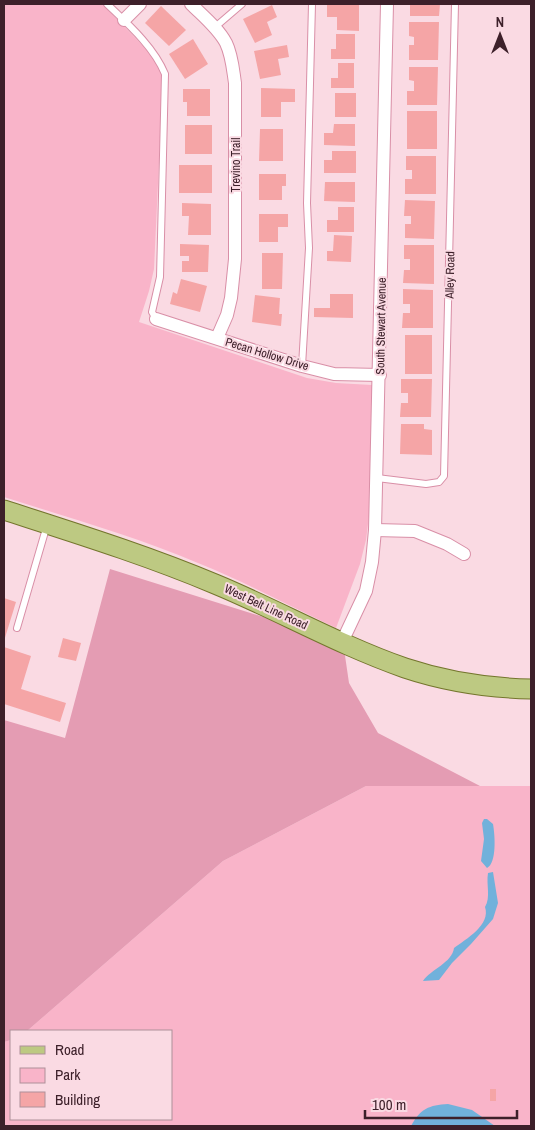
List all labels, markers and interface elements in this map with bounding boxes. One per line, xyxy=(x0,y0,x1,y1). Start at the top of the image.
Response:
north arrow xyxy=(475,10,525,60)
text: N xyxy=(496,13,504,31)
street label: Trevino Trail xyxy=(228,138,244,192)
street label: Alley Road xyxy=(442,251,458,300)
street label: South Stewart Avenue xyxy=(372,277,390,375)
street label: Pecan Hollow Drive xyxy=(223,334,311,374)
street label: West Belt Line Road xyxy=(222,581,310,633)
legend xyxy=(10,1030,172,1120)
text: Road xyxy=(55,1039,84,1060)
text: Park xyxy=(55,1064,81,1085)
scale bar xyxy=(365,1088,518,1120)
text: Building xyxy=(55,1089,100,1110)
text: 100 m xyxy=(372,1094,406,1115)

